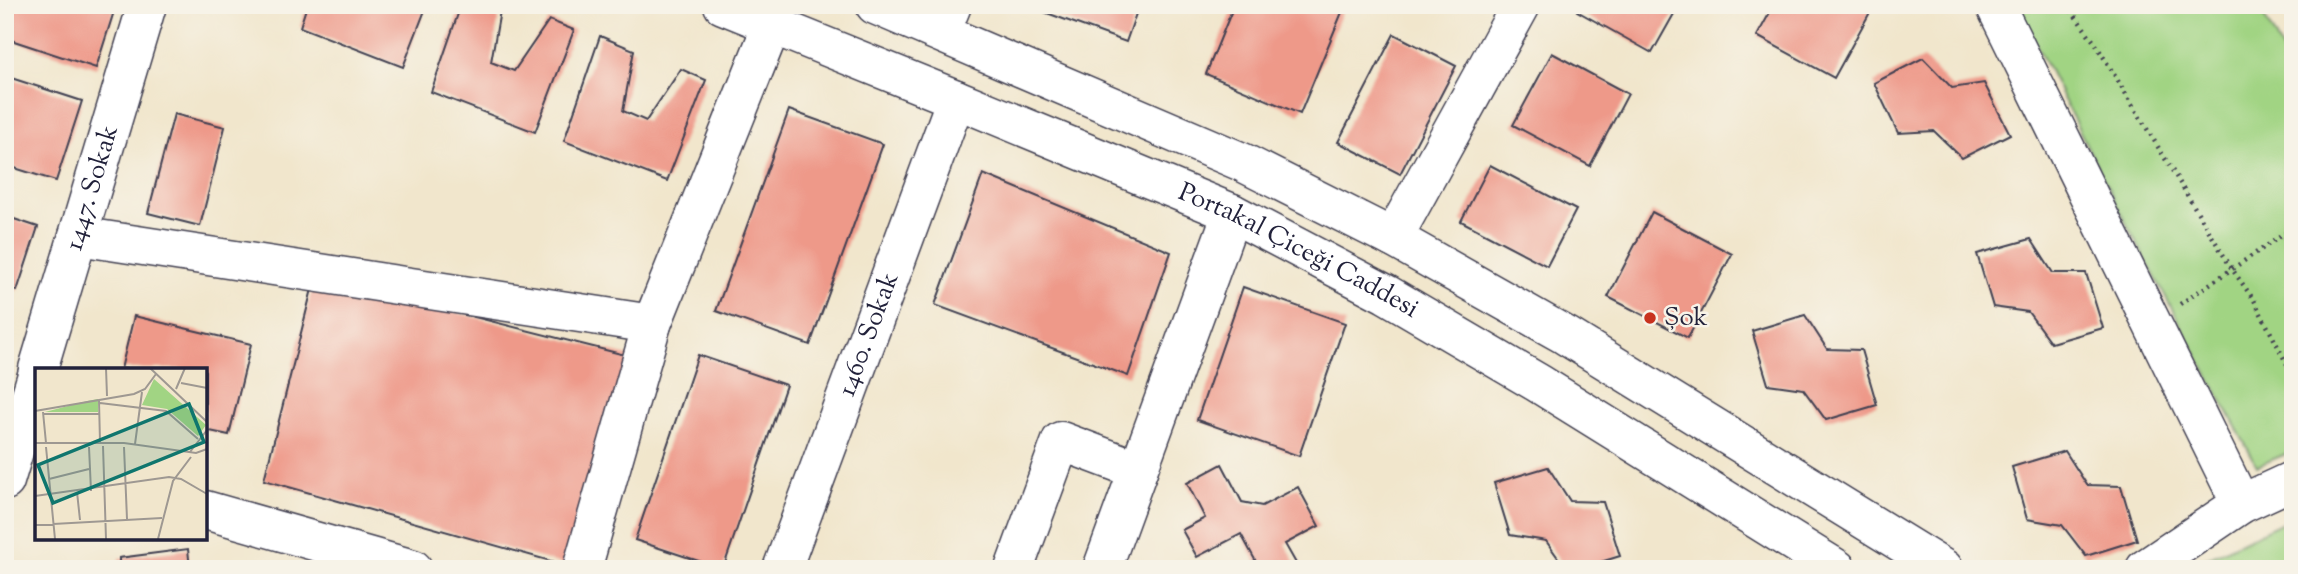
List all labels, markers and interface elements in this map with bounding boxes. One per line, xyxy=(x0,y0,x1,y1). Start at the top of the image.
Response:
street label: 1447. Sokak xyxy=(56,121,128,255)
street label: Portakal Çiceği Caddesi xyxy=(1173,174,1426,328)
street label: 1460. Sokak xyxy=(829,267,909,402)
place label: Şok xyxy=(1664,300,1708,337)
marker: Şok xyxy=(1642,310,1658,326)
inset map xyxy=(35,368,206,539)

